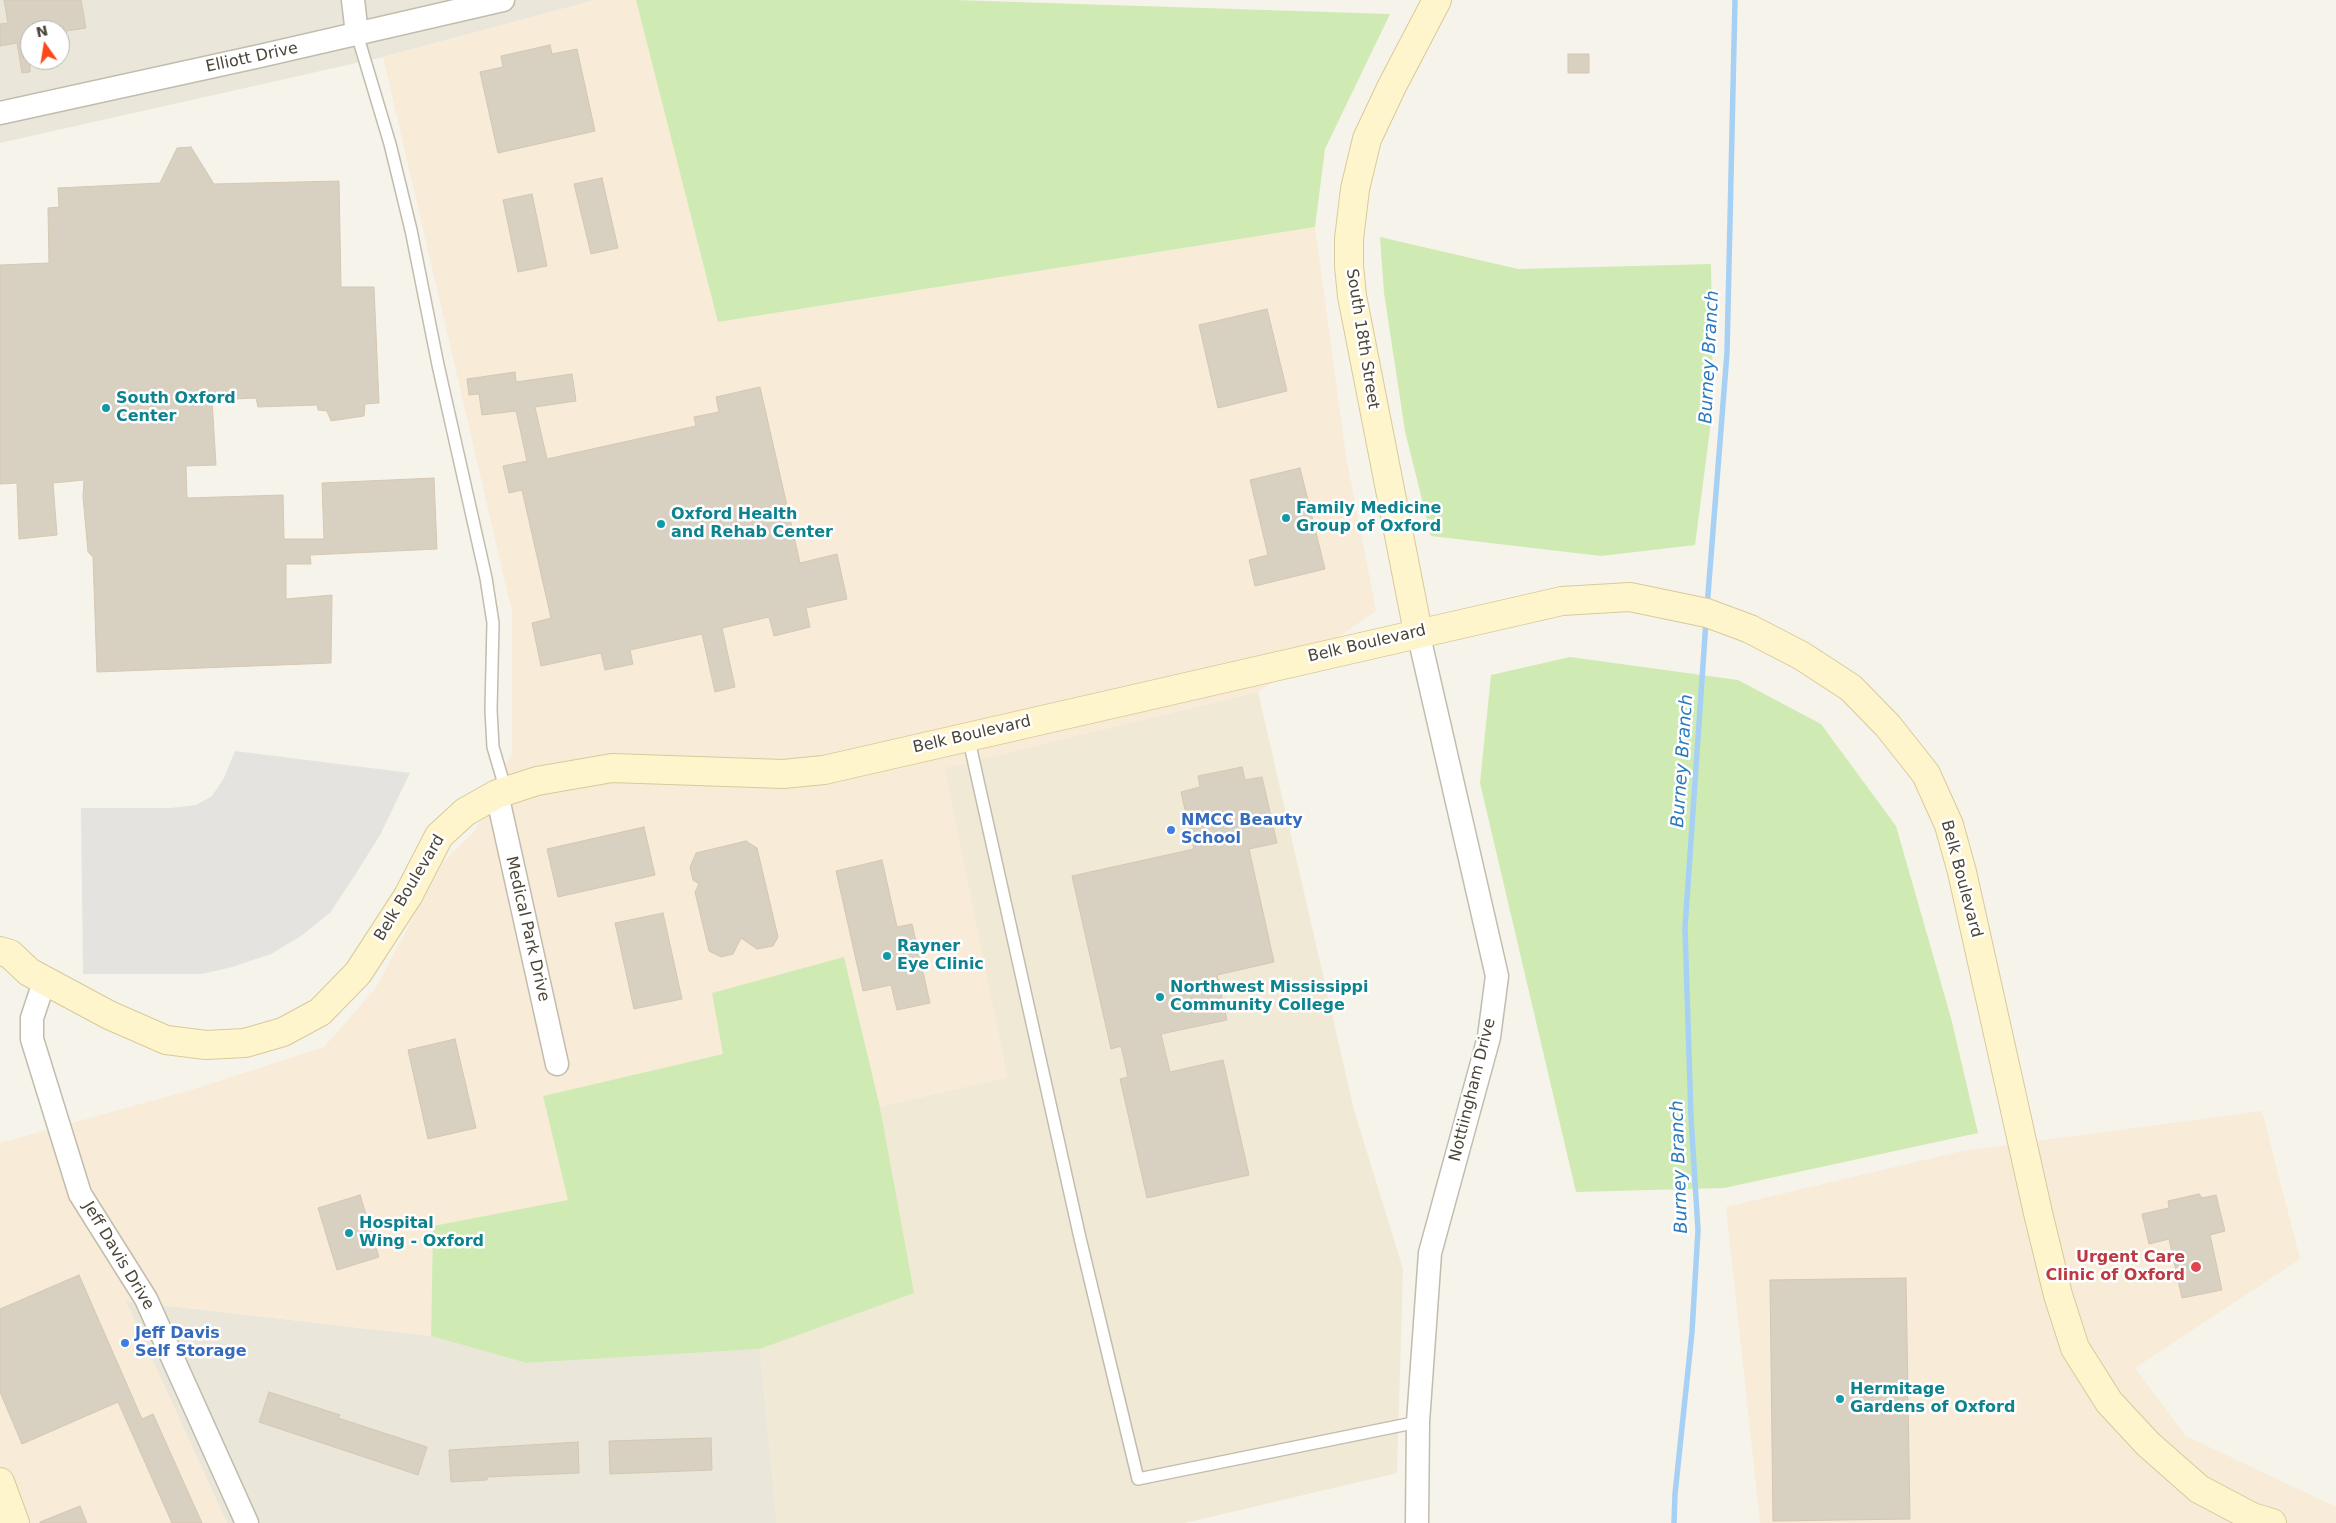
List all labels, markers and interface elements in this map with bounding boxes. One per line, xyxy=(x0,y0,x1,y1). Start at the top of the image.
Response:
north arrow xyxy=(20,20,70,70)
text: N xyxy=(34,22,49,40)
street label: Elliott Drive xyxy=(204,39,300,77)
street label: South 18th Street xyxy=(1341,267,1383,411)
water label: Burney Branch xyxy=(1696,290,1724,424)
place label: South Oxford Center xyxy=(116,389,236,427)
marker: South Oxford Center xyxy=(100,402,112,414)
place label: Family Medicine Group of Oxford xyxy=(1296,499,1441,537)
place label: Oxford Health and Rehab Center xyxy=(671,505,833,543)
marker: Family Medicine Group of Oxford xyxy=(1280,512,1292,524)
marker: Oxford Health and Rehab Center xyxy=(655,518,667,530)
street label: Belk Boulevard xyxy=(1306,621,1428,667)
water label: Burney Branch xyxy=(1668,694,1698,828)
street label: Belk Boulevard xyxy=(911,712,1033,758)
place label: NMCC Beauty School xyxy=(1181,811,1303,849)
street label: Belk Boulevard xyxy=(1936,818,1986,940)
marker: NMCC Beauty School xyxy=(1165,824,1177,836)
street label: Belk Boulevard xyxy=(371,831,449,945)
street label: Medical Park Drive xyxy=(501,854,553,1004)
place label: Rayner Eye Clinic xyxy=(897,937,984,975)
marker: Rayner Eye Clinic xyxy=(881,950,893,962)
place label: Northwest Mississippi Community College xyxy=(1170,978,1369,1016)
marker: Northwest Mississippi Community College xyxy=(1154,991,1166,1003)
street label: Nottiingham Drive xyxy=(1446,1016,1500,1164)
water label: Burney Branch xyxy=(1667,1100,1693,1234)
street label: Jeff Davis Drive xyxy=(78,1198,158,1314)
place label: Hospital Wing - Oxford xyxy=(359,1214,484,1252)
marker: Hospital Wing - Oxford xyxy=(343,1227,355,1239)
place label: Urgent Care Clinic of Oxford xyxy=(2046,1248,2185,1286)
marker: Urgent Care Clinic of Oxford xyxy=(2189,1260,2203,1274)
place label: Jeff Davis Self Storage xyxy=(135,1324,247,1362)
marker: Jeff Davis Self Storage xyxy=(119,1337,131,1349)
place label: Hermitage Gardens of Oxford xyxy=(1850,1380,2015,1418)
marker: Hermitage Gardens of Oxford xyxy=(1834,1393,1846,1405)

